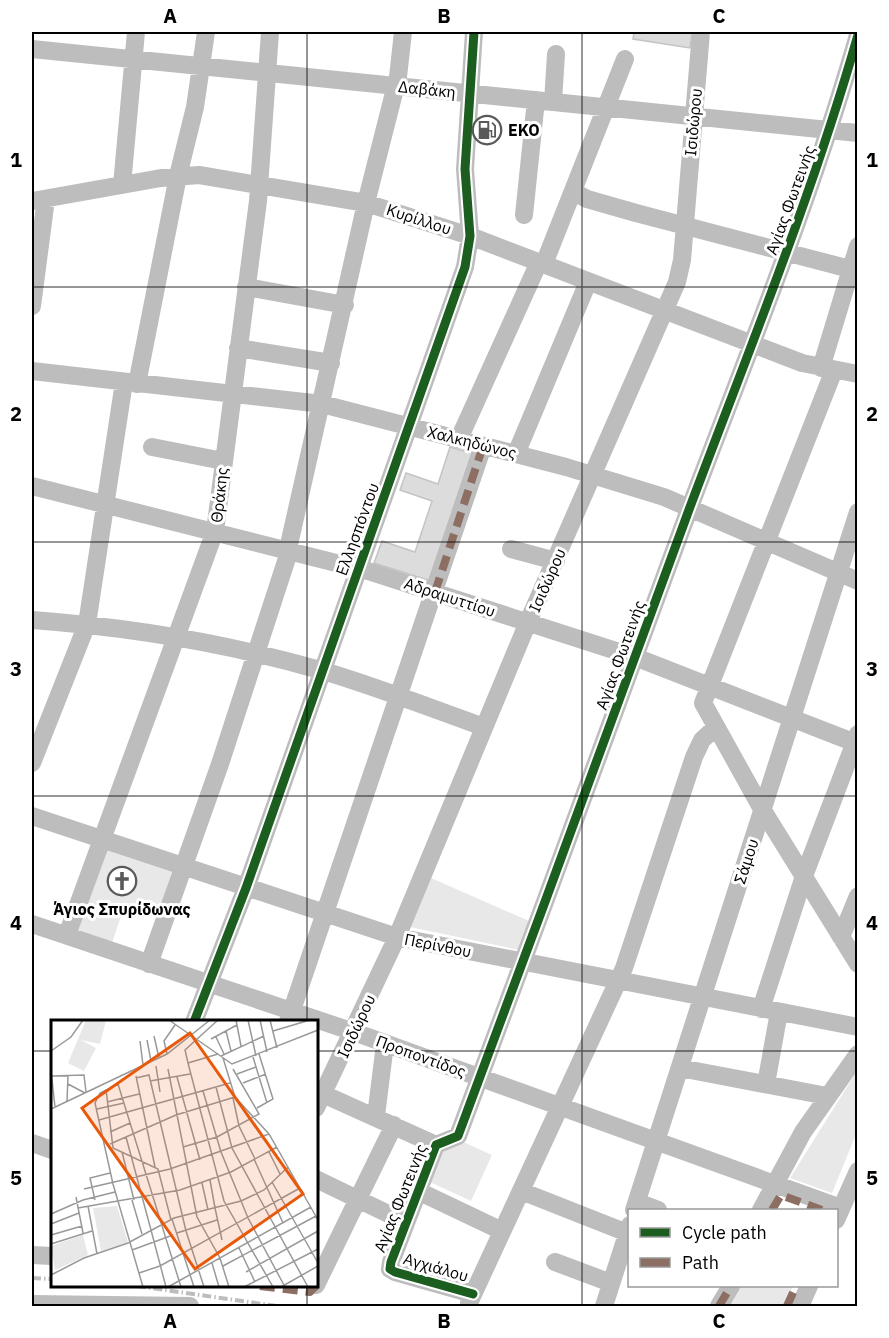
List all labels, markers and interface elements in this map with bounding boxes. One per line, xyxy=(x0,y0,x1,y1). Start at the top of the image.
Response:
text: A xyxy=(163,2,177,29)
text: B xyxy=(437,2,451,29)
text: C xyxy=(712,2,726,29)
street label: Δαβάκη xyxy=(397,76,457,102)
street label: Ισιδώρου xyxy=(680,87,706,157)
fuel station icon: ΕΚΟ xyxy=(471,114,503,146)
place label: ΕΚΟ xyxy=(508,120,540,140)
street label: Αγίας Φωτεινής xyxy=(761,142,819,257)
text: 1 xyxy=(10,146,22,173)
text: 1 xyxy=(866,146,878,173)
street label: Κυρίλλου xyxy=(384,199,454,239)
text: 2 xyxy=(10,400,22,427)
text: 2 xyxy=(866,400,878,427)
street label: Χαλκηδώνος xyxy=(425,421,519,463)
street label: Θράκης xyxy=(206,466,232,524)
street label: Ελλησπόντου xyxy=(331,480,383,578)
street label: Ισιδώρου xyxy=(524,545,570,615)
street label: Αδραμυττίου xyxy=(402,573,498,621)
street label: Αγίας Φωτεινής xyxy=(591,597,649,712)
text: 3 xyxy=(10,655,22,682)
text: 3 xyxy=(866,655,878,682)
street label: Σάμου xyxy=(729,836,763,886)
church icon: Άγιος Σπυρίδωνας xyxy=(106,865,138,897)
place label: Άγιος Σπυρίδωνας xyxy=(53,899,191,919)
text: 4 xyxy=(10,909,22,936)
text: 4 xyxy=(866,909,878,936)
street label: Περίνθου xyxy=(403,929,473,961)
street label: Ισιδώρου xyxy=(333,991,379,1061)
inset map xyxy=(51,1020,318,1287)
street label: Προποντίδος xyxy=(373,1030,469,1082)
street label: Αγίας Φωτεινής xyxy=(369,1141,431,1255)
text: 5 xyxy=(10,1164,22,1191)
text: 5 xyxy=(866,1164,878,1191)
legend xyxy=(628,1209,838,1287)
text: Cycle path xyxy=(682,1221,767,1244)
street label: Αγχιάλου xyxy=(401,1248,471,1286)
text: Path xyxy=(682,1251,719,1274)
text: A xyxy=(163,1307,177,1334)
text: B xyxy=(437,1307,451,1334)
text: C xyxy=(712,1307,726,1334)

